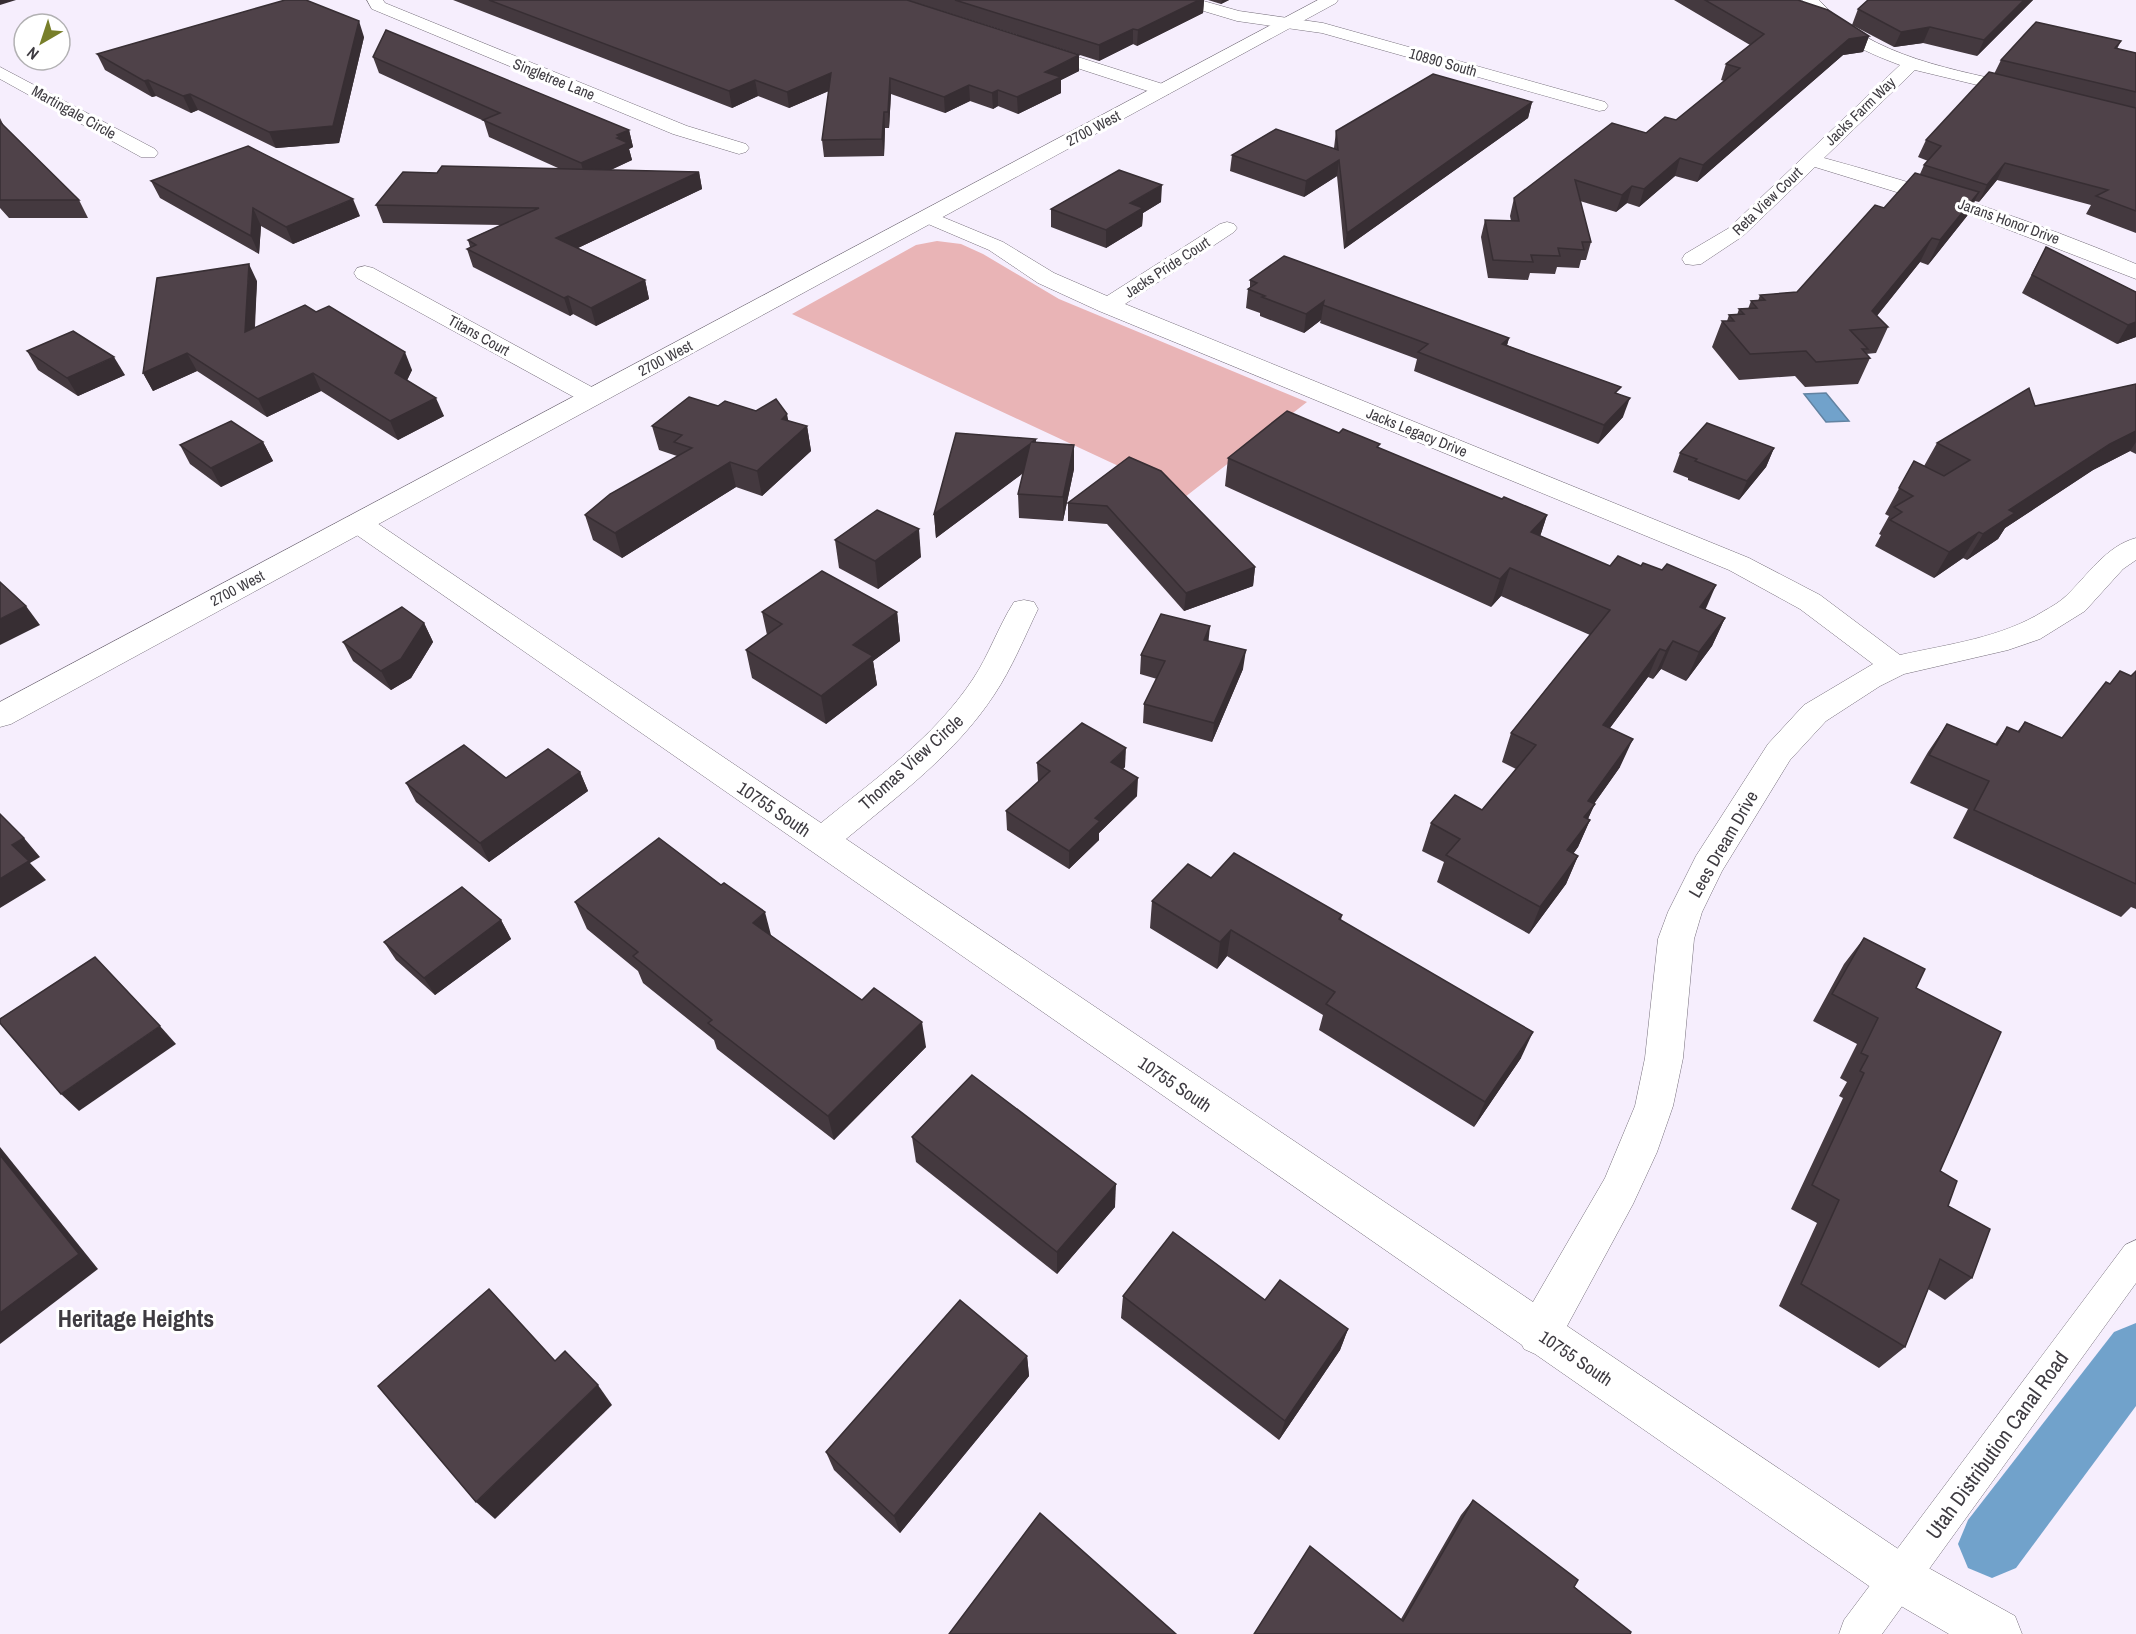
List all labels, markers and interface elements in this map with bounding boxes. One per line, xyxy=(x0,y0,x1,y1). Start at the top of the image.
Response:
north arrow xyxy=(12,12,72,72)
text: N xyxy=(22,42,43,65)
street label: 10890 South xyxy=(1407,42,1479,82)
street label: Singletree Lane xyxy=(510,53,598,105)
street label: Jacks Farm Way xyxy=(1820,71,1900,150)
street label: Martingale Circle xyxy=(28,80,120,144)
street label: 2700 West xyxy=(1062,105,1124,151)
street label: Reta View Court xyxy=(1727,162,1807,240)
street label: Jarans Honor Drive xyxy=(1955,193,2063,249)
street label: Jacks Pride Court xyxy=(1120,231,1214,302)
street label: Titans Court xyxy=(444,309,514,361)
street label: 2700 West xyxy=(634,335,696,381)
street label: Jacks Legacy Drive xyxy=(1363,402,1471,462)
street label: 2700 West xyxy=(206,565,268,611)
street label: Thomas View Circle xyxy=(853,708,969,816)
street label: 10755 South xyxy=(732,775,816,843)
street label: Lees Dream Drive xyxy=(1682,786,1764,902)
street label: 10755 South xyxy=(1133,1050,1217,1118)
district label: Heritage Heights xyxy=(58,1302,214,1334)
street label: 10755 South xyxy=(1534,1324,1618,1392)
street label: Utah Distribution Canal Road xyxy=(1919,1345,2075,1545)

